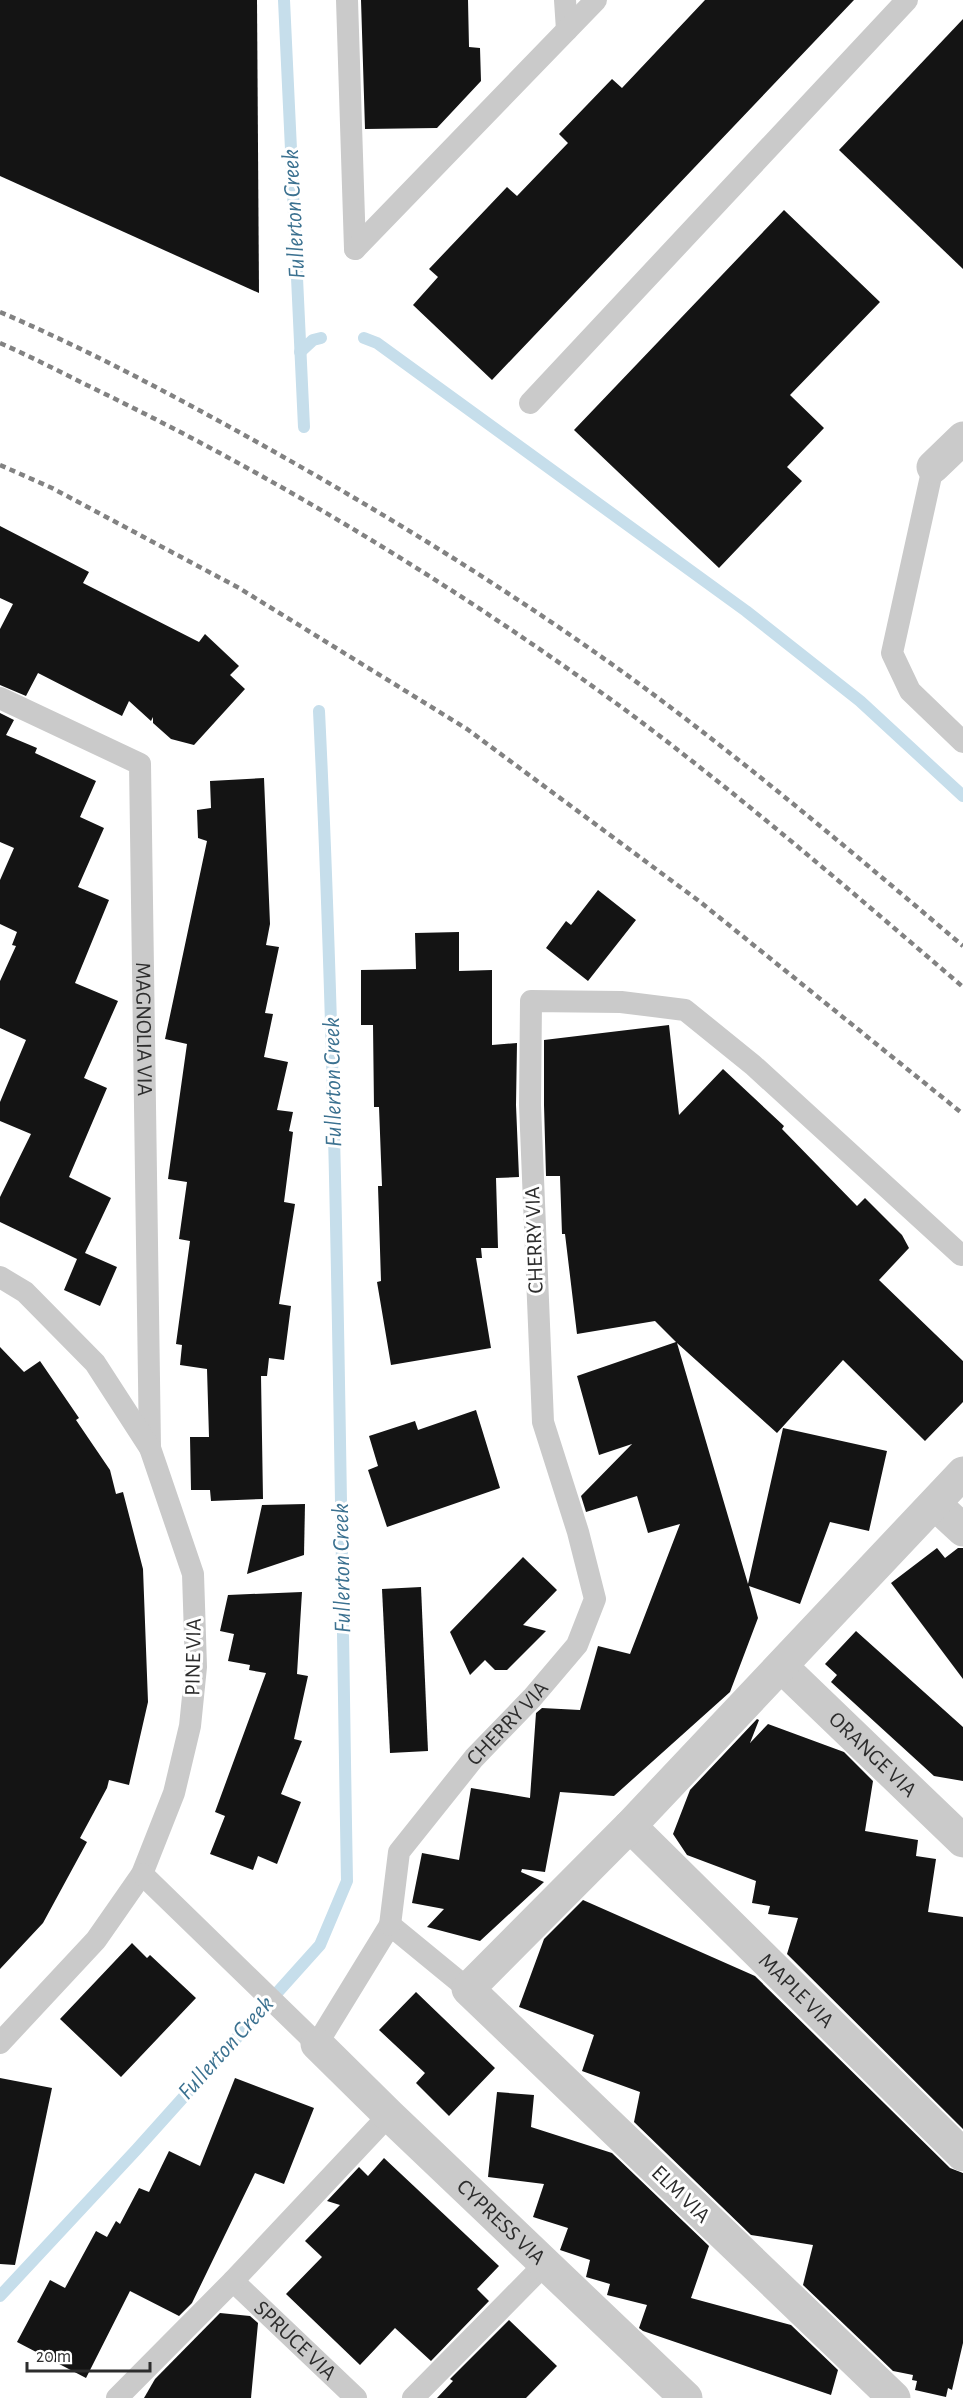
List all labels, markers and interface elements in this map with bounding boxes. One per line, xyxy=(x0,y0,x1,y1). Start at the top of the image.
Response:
water label: Fullerton Creek xyxy=(279,148,309,280)
street label: MAGNOLIA VIA xyxy=(132,962,156,1097)
water label: Fullerton Creek xyxy=(320,1017,346,1147)
street label: CHERRY VIA xyxy=(521,1186,547,1294)
water label: Fullerton Creek xyxy=(329,1503,355,1633)
street label: PINE VIA xyxy=(181,1618,205,1696)
street label: CHERRY VIA xyxy=(462,1677,552,1770)
street label: ORANGE VIA xyxy=(825,1708,921,1801)
street label: MAPLE VIA xyxy=(755,1949,839,2032)
water label: Fullerton Creek xyxy=(174,1992,278,2104)
street label: ELM VIA xyxy=(648,2161,715,2227)
street label: CYPRESS VIA xyxy=(453,2175,550,2269)
street label: SPRUCE VIA xyxy=(250,2296,341,2384)
scale bar xyxy=(27,2335,150,2373)
text: 20 m xyxy=(36,2348,71,2366)

